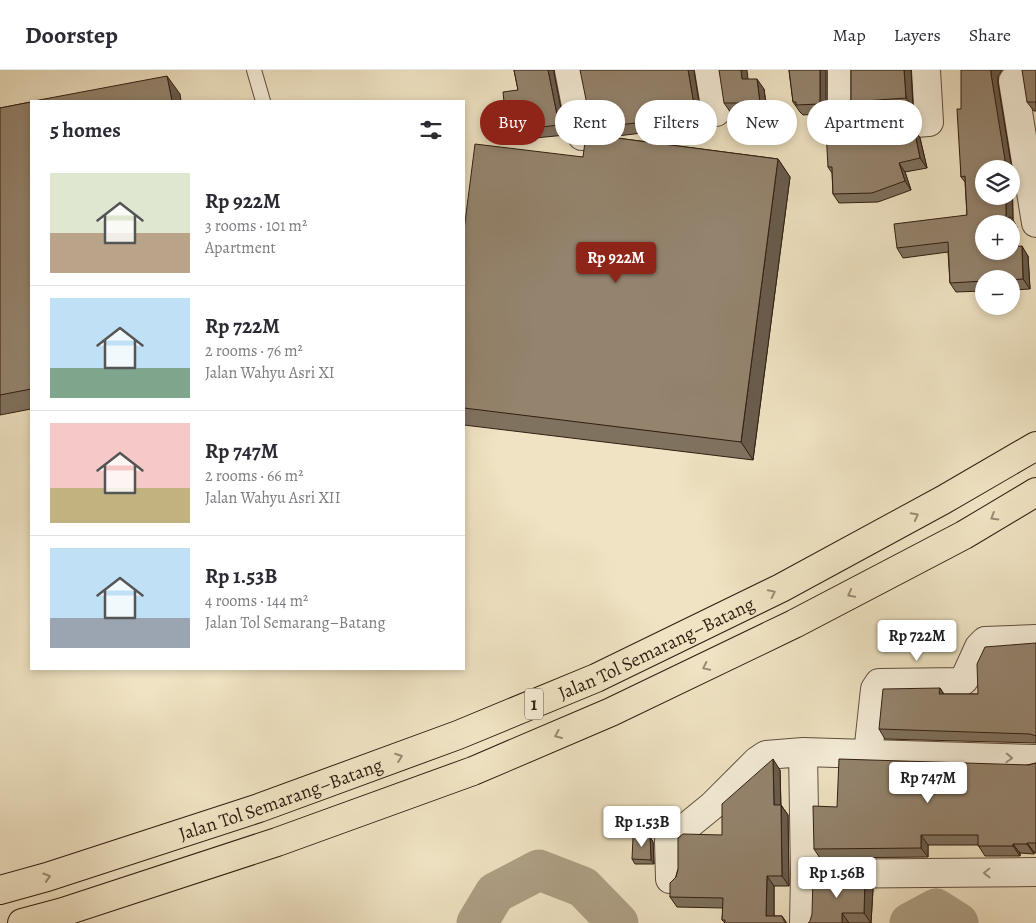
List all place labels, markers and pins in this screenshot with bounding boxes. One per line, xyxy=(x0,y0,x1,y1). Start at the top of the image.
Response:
pin: Rp 922M xyxy=(570,242,662,284)
pin: Rp 722M xyxy=(871,620,963,662)
pin: Rp 747M xyxy=(882,762,974,804)
pin: Rp 1.53B xyxy=(590,806,694,848)
pin: Rp 1.56B xyxy=(785,856,889,899)

